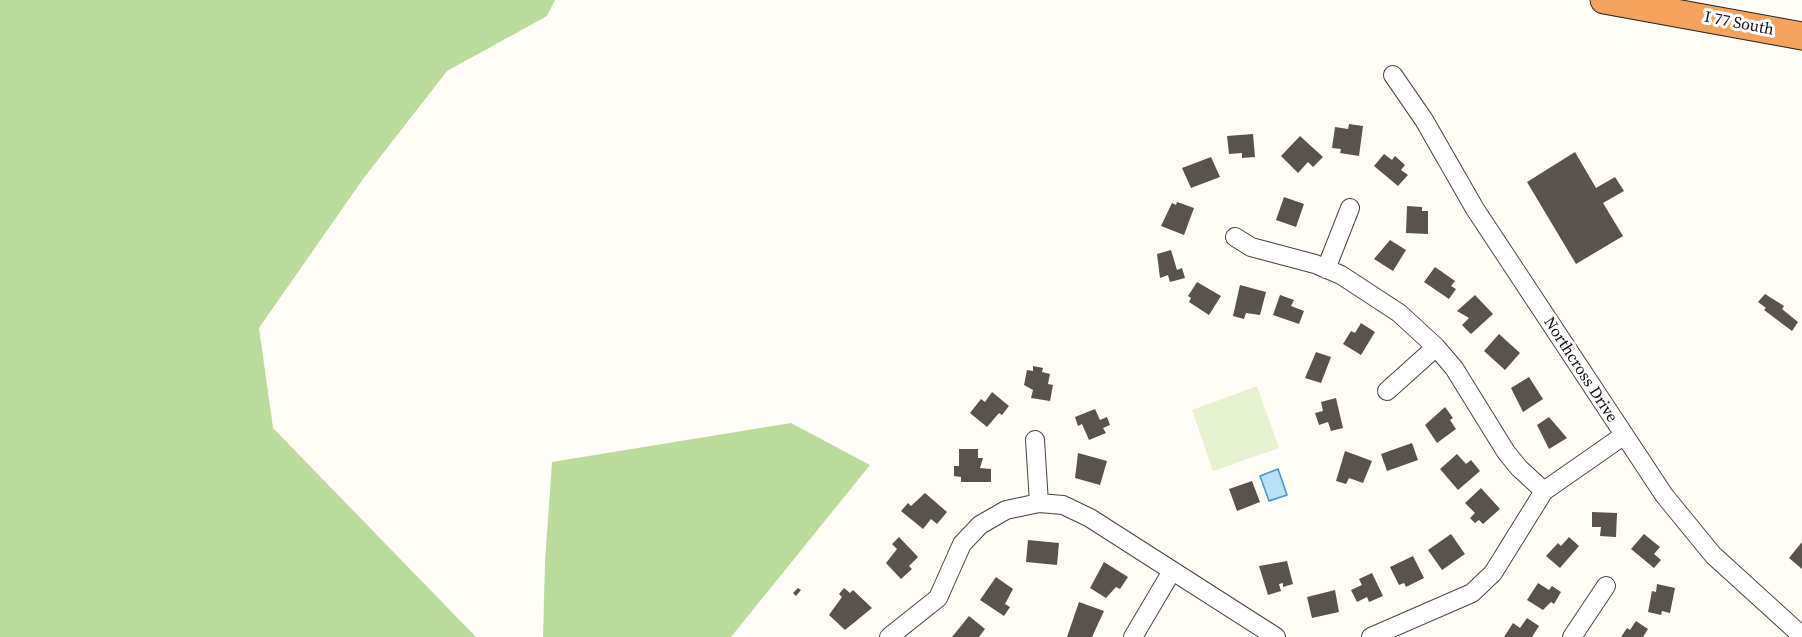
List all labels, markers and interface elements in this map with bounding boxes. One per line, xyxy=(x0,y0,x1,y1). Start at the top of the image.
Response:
street label: I 77 South xyxy=(1703,8,1775,40)
street label: Northcross Drive xyxy=(1539,314,1621,426)

